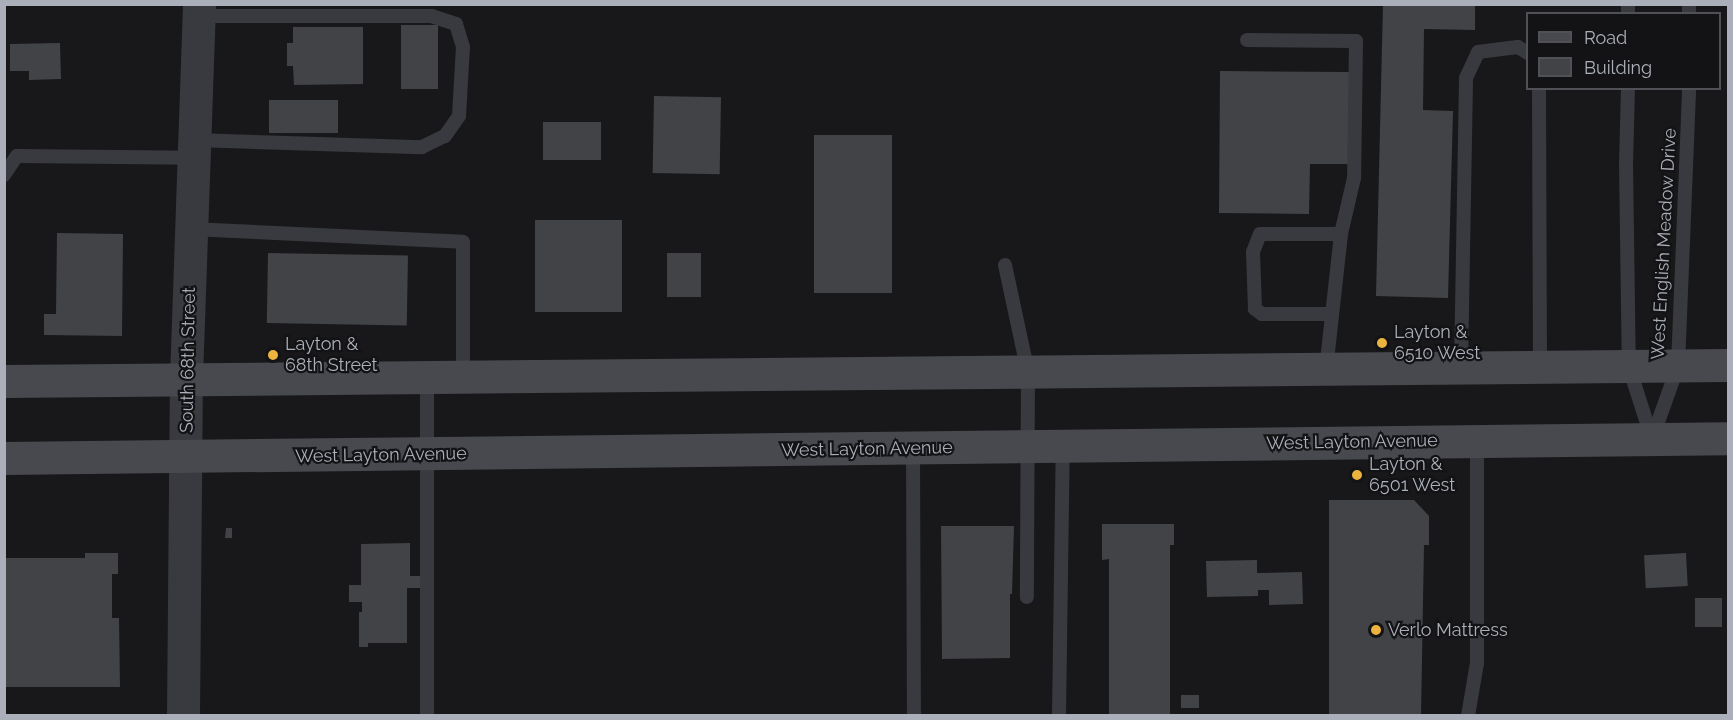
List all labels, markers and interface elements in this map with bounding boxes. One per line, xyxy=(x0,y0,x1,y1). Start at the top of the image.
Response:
legend xyxy=(1526,12,1721,90)
text: Road xyxy=(1584,27,1627,48)
text: Building xyxy=(1584,57,1652,78)
street label: West English Meadow Drive xyxy=(1647,127,1681,361)
street label: South 68th Street xyxy=(176,287,200,433)
place label: Layton & 6510 West xyxy=(1394,322,1481,364)
place label: Layton & 68th Street xyxy=(285,334,378,376)
marker: Layton & 6510 West xyxy=(1375,336,1389,350)
marker: Layton & 68th Street xyxy=(266,348,280,362)
street label: West Layton Avenue xyxy=(1266,430,1438,454)
street label: West Layton Avenue xyxy=(781,437,953,461)
street label: West Layton Avenue xyxy=(295,443,467,467)
place label: Layton & 6501 West xyxy=(1369,454,1456,496)
marker: Layton & 6501 West xyxy=(1350,468,1364,482)
place label: Verlo Mattress xyxy=(1388,619,1508,641)
marker: Verlo Mattress xyxy=(1369,623,1383,637)

